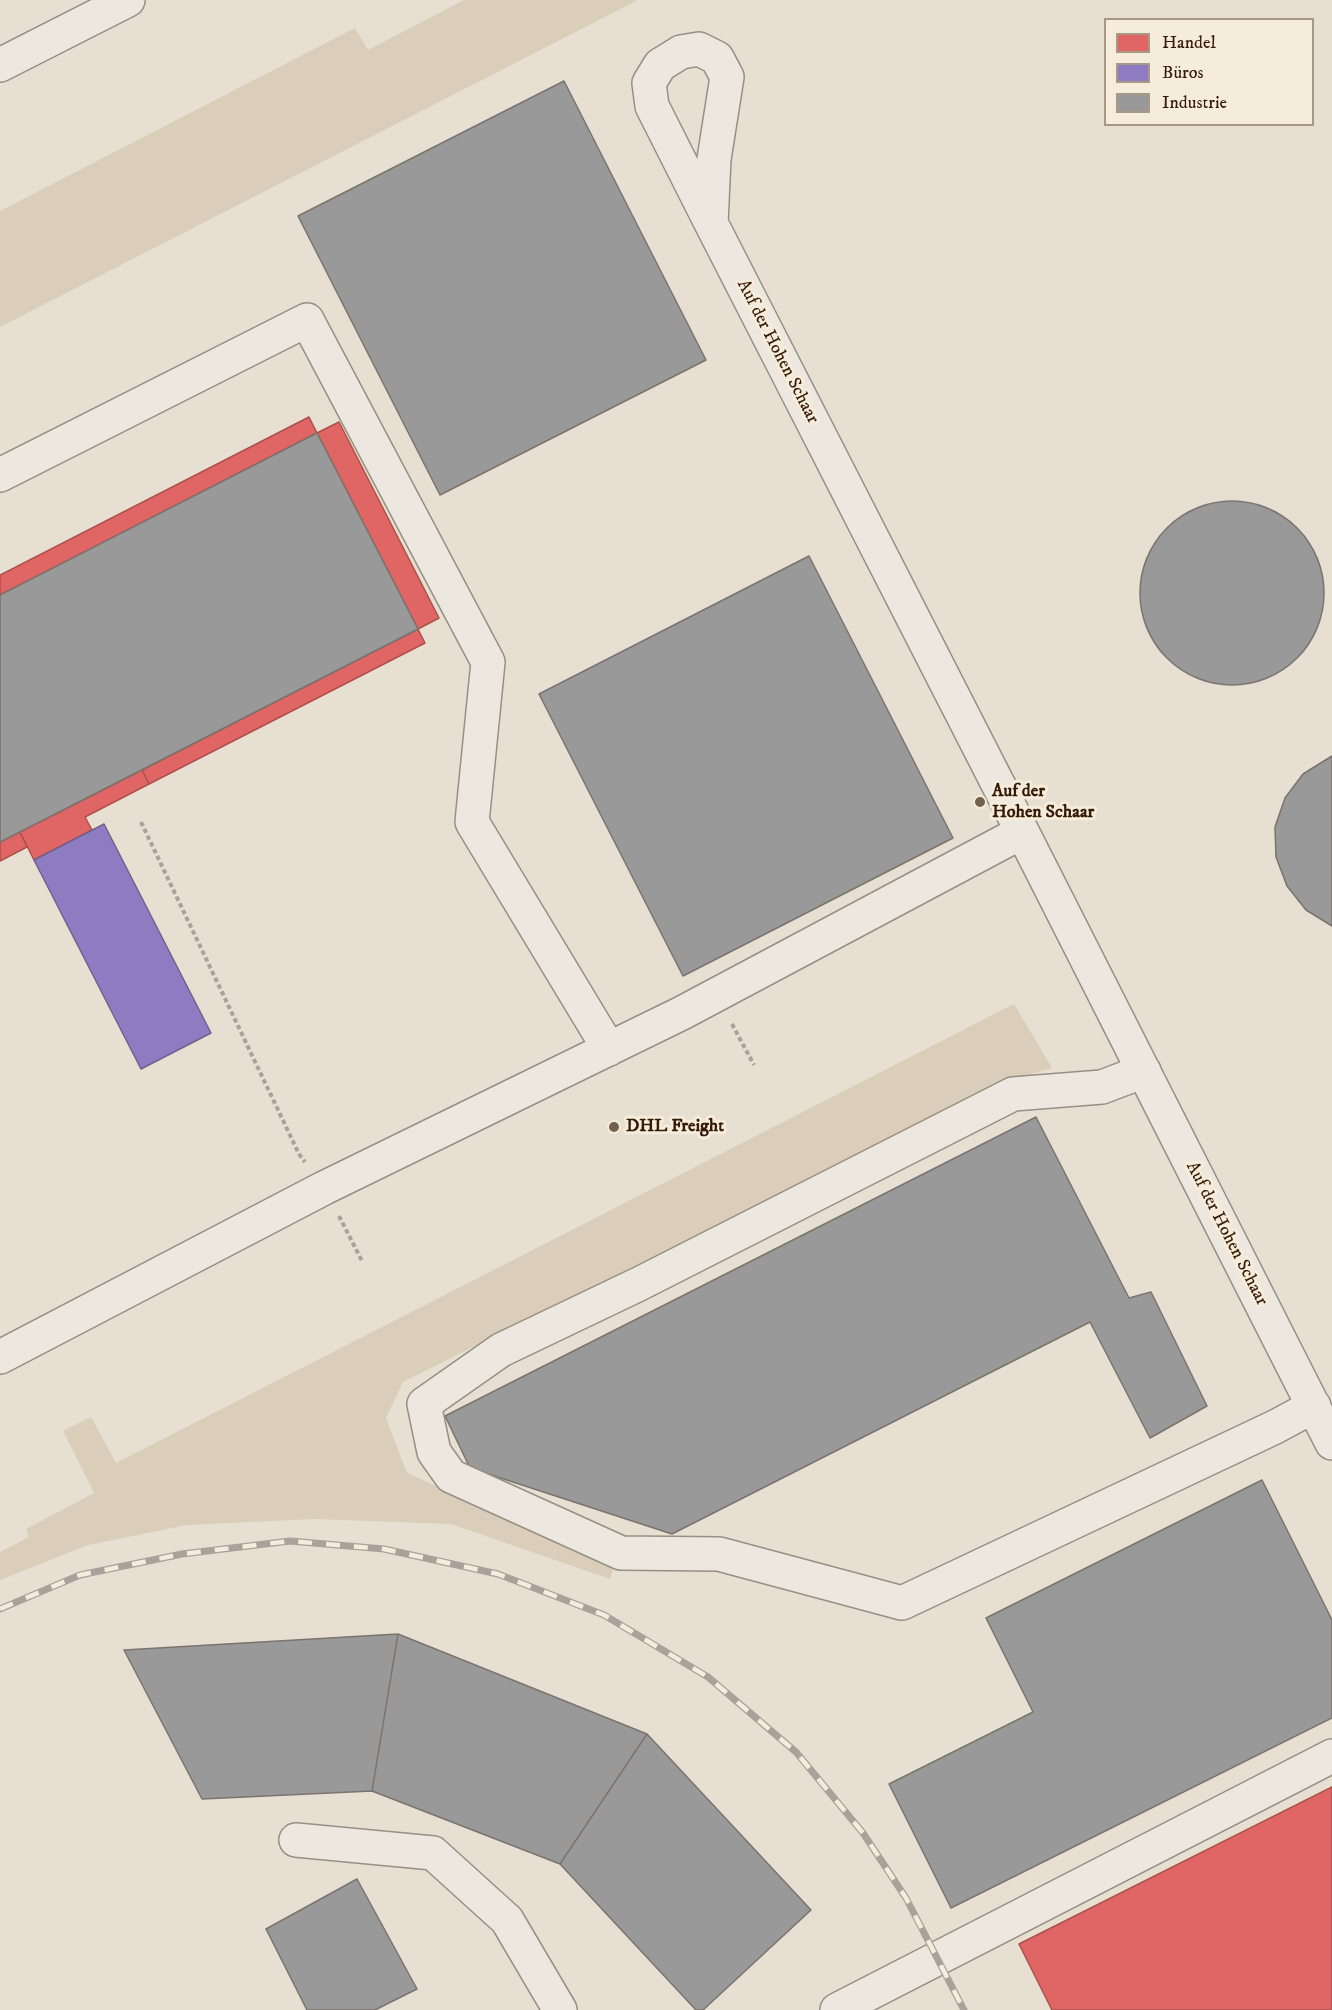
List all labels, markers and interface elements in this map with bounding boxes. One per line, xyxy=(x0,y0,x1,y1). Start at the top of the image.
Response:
legend xyxy=(1104,18,1314,126)
text: Handel xyxy=(1162,32,1216,54)
text: Büros xyxy=(1162,62,1204,84)
text: Industrie xyxy=(1162,92,1227,114)
street label: Auf der Hohen Schaar xyxy=(731,276,823,428)
place label: Auf der Hohen Schaar xyxy=(992,781,1094,824)
marker: Auf der Hohen Schaar xyxy=(973,795,987,809)
place label: DHL Freight xyxy=(626,1116,724,1138)
marker: DHL Freight xyxy=(607,1120,621,1134)
street label: Auf der Hohen Schaar xyxy=(1180,1158,1272,1310)

